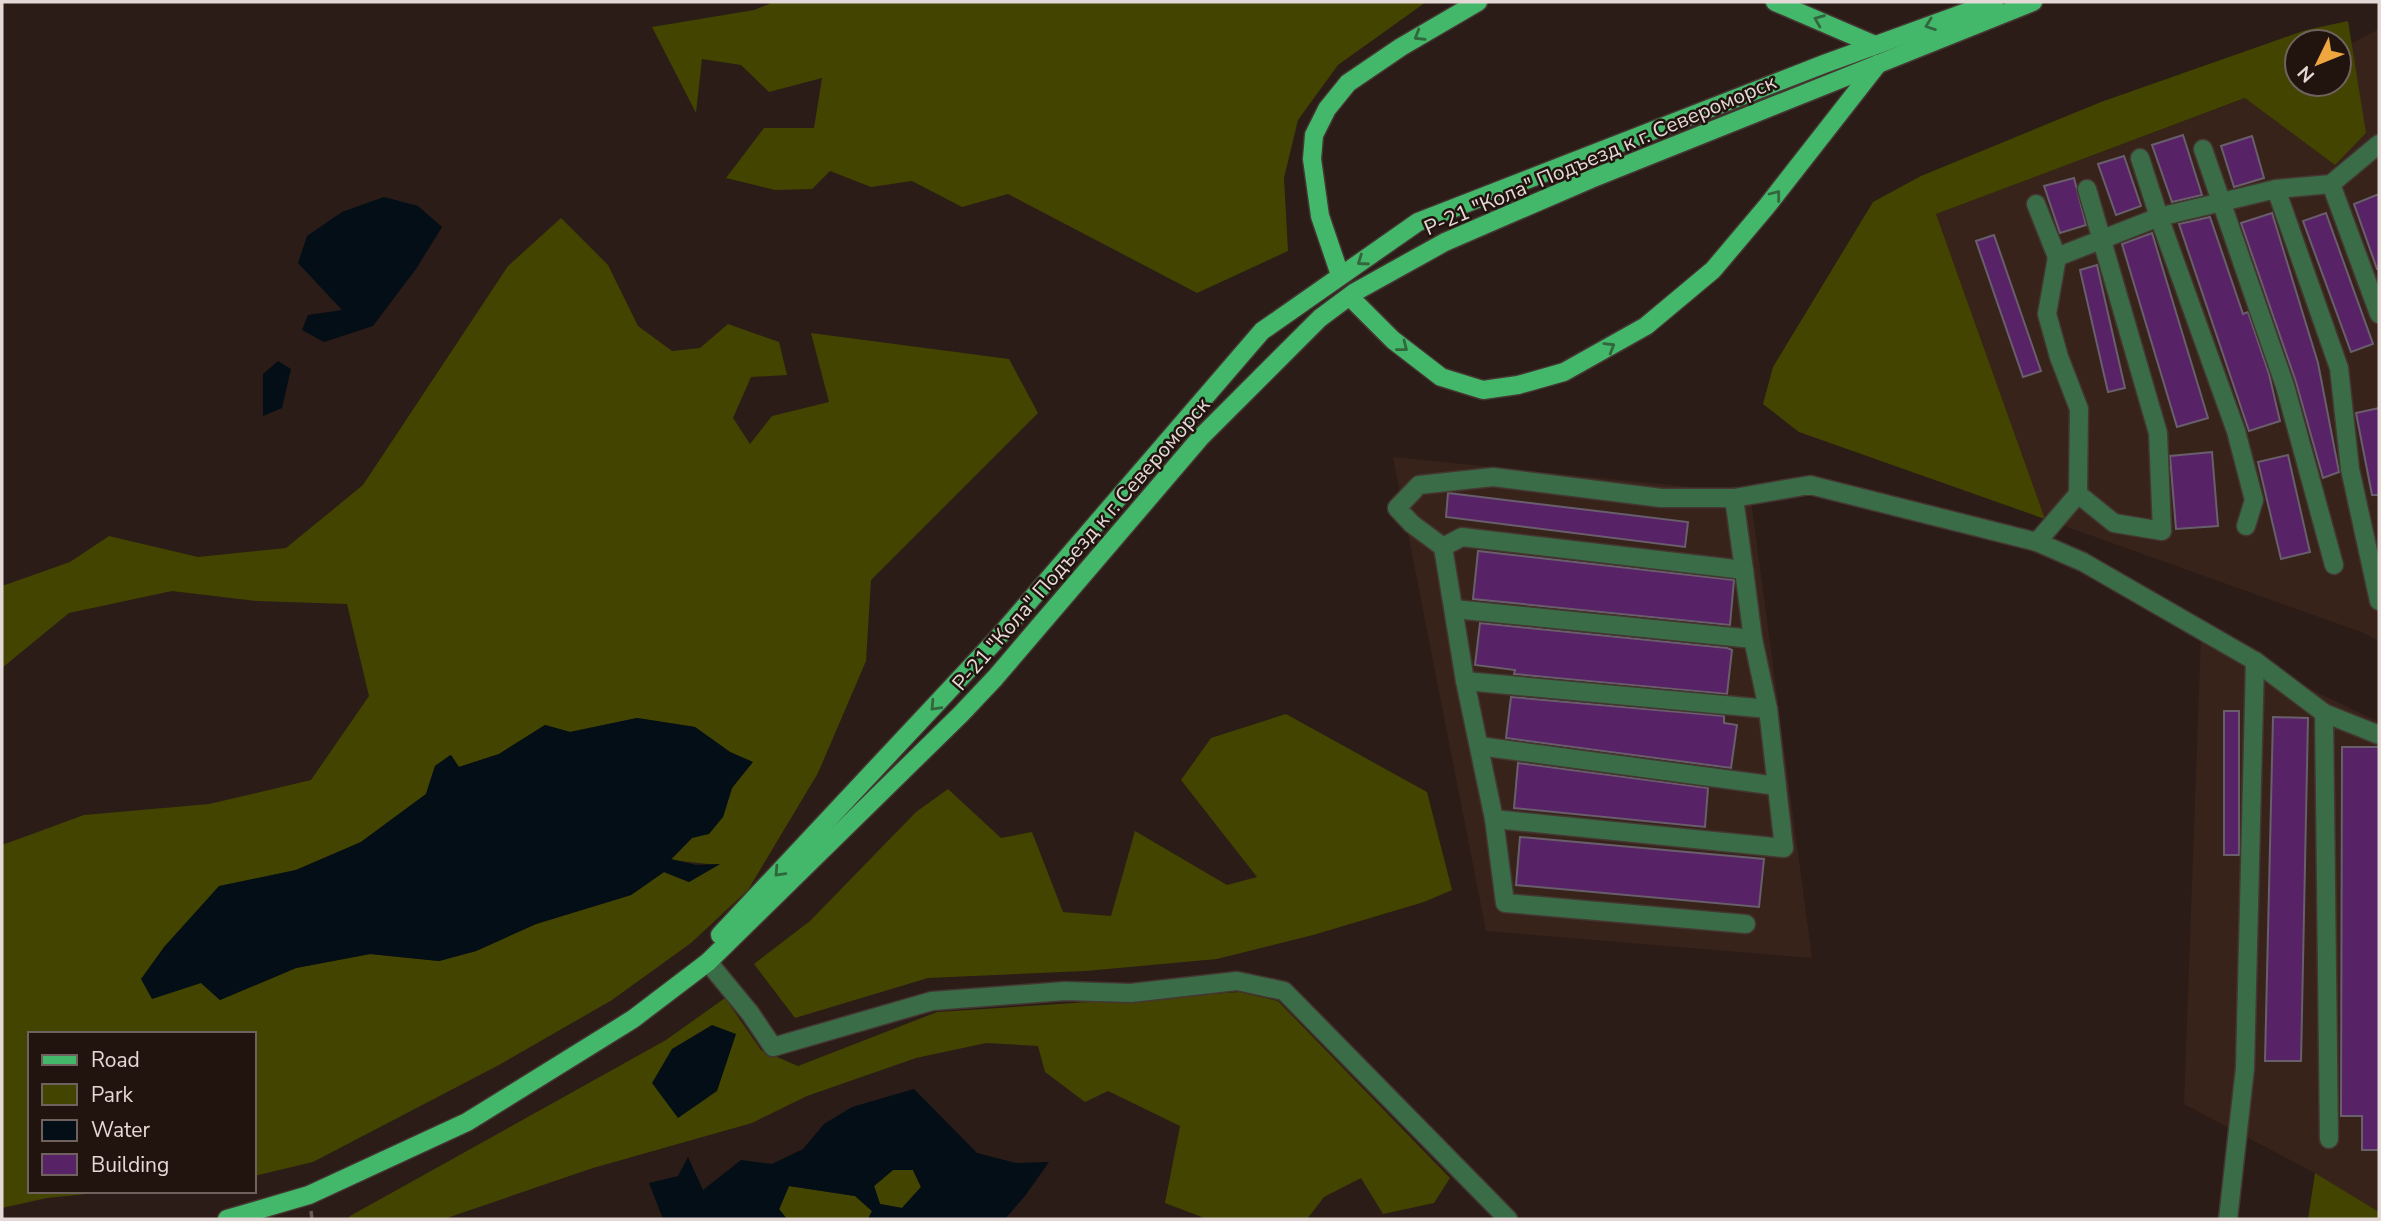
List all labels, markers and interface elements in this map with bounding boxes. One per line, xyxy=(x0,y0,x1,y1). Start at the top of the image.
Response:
one-way arrow xyxy=(1813,14,1826,28)
one-way arrow xyxy=(1924,17,1936,31)
one-way arrow xyxy=(1413,28,1426,41)
north arrow xyxy=(2283,28,2353,98)
text: N xyxy=(2292,60,2321,88)
street label: Р-21 "Кола" Подъезд к г. Североморск xyxy=(1420,68,1781,242)
one-way arrow xyxy=(1767,190,1780,202)
one-way arrow xyxy=(1357,253,1370,265)
one-way arrow xyxy=(1395,339,1407,352)
one-way arrow xyxy=(1602,343,1615,356)
street label: Р-21 "Кола" Подъезд к г. Североморск xyxy=(946,391,1217,696)
one-way arrow xyxy=(930,698,943,711)
one-way arrow xyxy=(775,864,788,877)
legend xyxy=(28,1032,256,1193)
text: Road xyxy=(91,1046,140,1074)
text: Park xyxy=(91,1081,133,1109)
text: Water xyxy=(91,1116,150,1144)
text: Building xyxy=(91,1151,169,1179)

